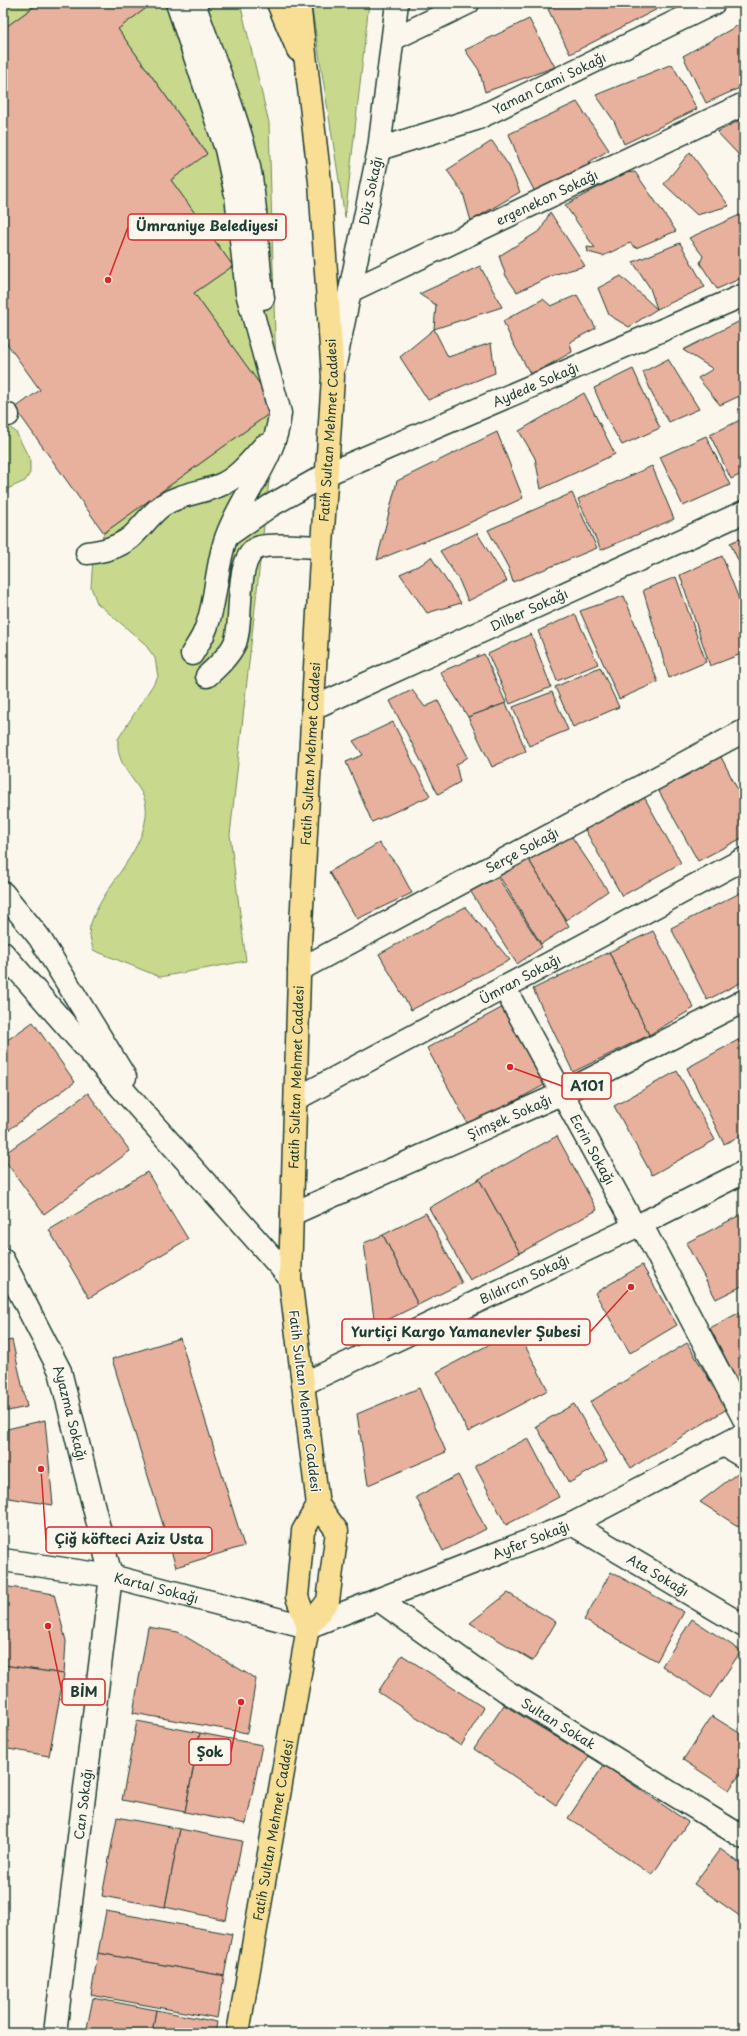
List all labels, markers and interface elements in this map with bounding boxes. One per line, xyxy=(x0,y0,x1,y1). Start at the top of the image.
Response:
street label: Yaman Cami Sokağı xyxy=(489,47,609,119)
street label: Düz Sokağı xyxy=(354,154,386,227)
street label: ergenekon Sokağı xyxy=(493,165,601,229)
callout: Ümraniye Belediyesi xyxy=(128,214,286,240)
text: Ümraniye Belediyesi xyxy=(136,215,278,236)
street label: Fatih Sultan Mehmet Caddesi xyxy=(314,338,342,523)
street label: Aydede Sokağı xyxy=(489,357,581,411)
street label: Dilber Sokağı xyxy=(486,583,571,635)
street label: Fatih Sultan Mehmet Caddesi xyxy=(295,661,324,846)
street label: Serçe Sokağı xyxy=(482,822,562,877)
street label: Ümran Sokağı xyxy=(476,949,564,1008)
street label: Fatih Sultan Mehmet Caddesi xyxy=(283,985,308,1169)
callout: A101 xyxy=(562,1073,611,1099)
text: A101 xyxy=(570,1075,604,1096)
street label: Şimşek Sokağı xyxy=(464,1089,554,1144)
street label: Ecrin Sokağı xyxy=(566,1110,620,1188)
street label: Bıldırcın Sokağı xyxy=(476,1249,572,1308)
street label: Fatih Sultan Mehmet Caddesi xyxy=(285,1309,326,1493)
callout: Yurtiçi Kargo Yamanevler Şubesi xyxy=(342,1319,590,1345)
text: Yurtiçi Kargo Yamanevler Şubesi xyxy=(351,1321,581,1342)
street label: Ayazma Sokağı xyxy=(49,1361,92,1463)
street label: Ayfer Sokağı xyxy=(489,1516,572,1563)
callout: Çiğ köfteci Aziz Usta xyxy=(46,1527,212,1553)
text: Çiğ köfteci Aziz Usta xyxy=(54,1528,204,1549)
street label: Ata Sokağı xyxy=(624,1549,693,1600)
street label: Kartal Sokağı xyxy=(112,1567,201,1607)
callout: BİM xyxy=(62,1679,105,1705)
text: BİM xyxy=(70,1681,98,1702)
street label: Sultan Sokak xyxy=(518,1693,600,1754)
street label: Fatih Sultan Mehmet Caddesi xyxy=(248,1738,297,1922)
callout: Şok xyxy=(189,1739,231,1765)
text: Şok xyxy=(197,1741,224,1762)
street label: Can Sokağı xyxy=(69,1767,96,1841)

